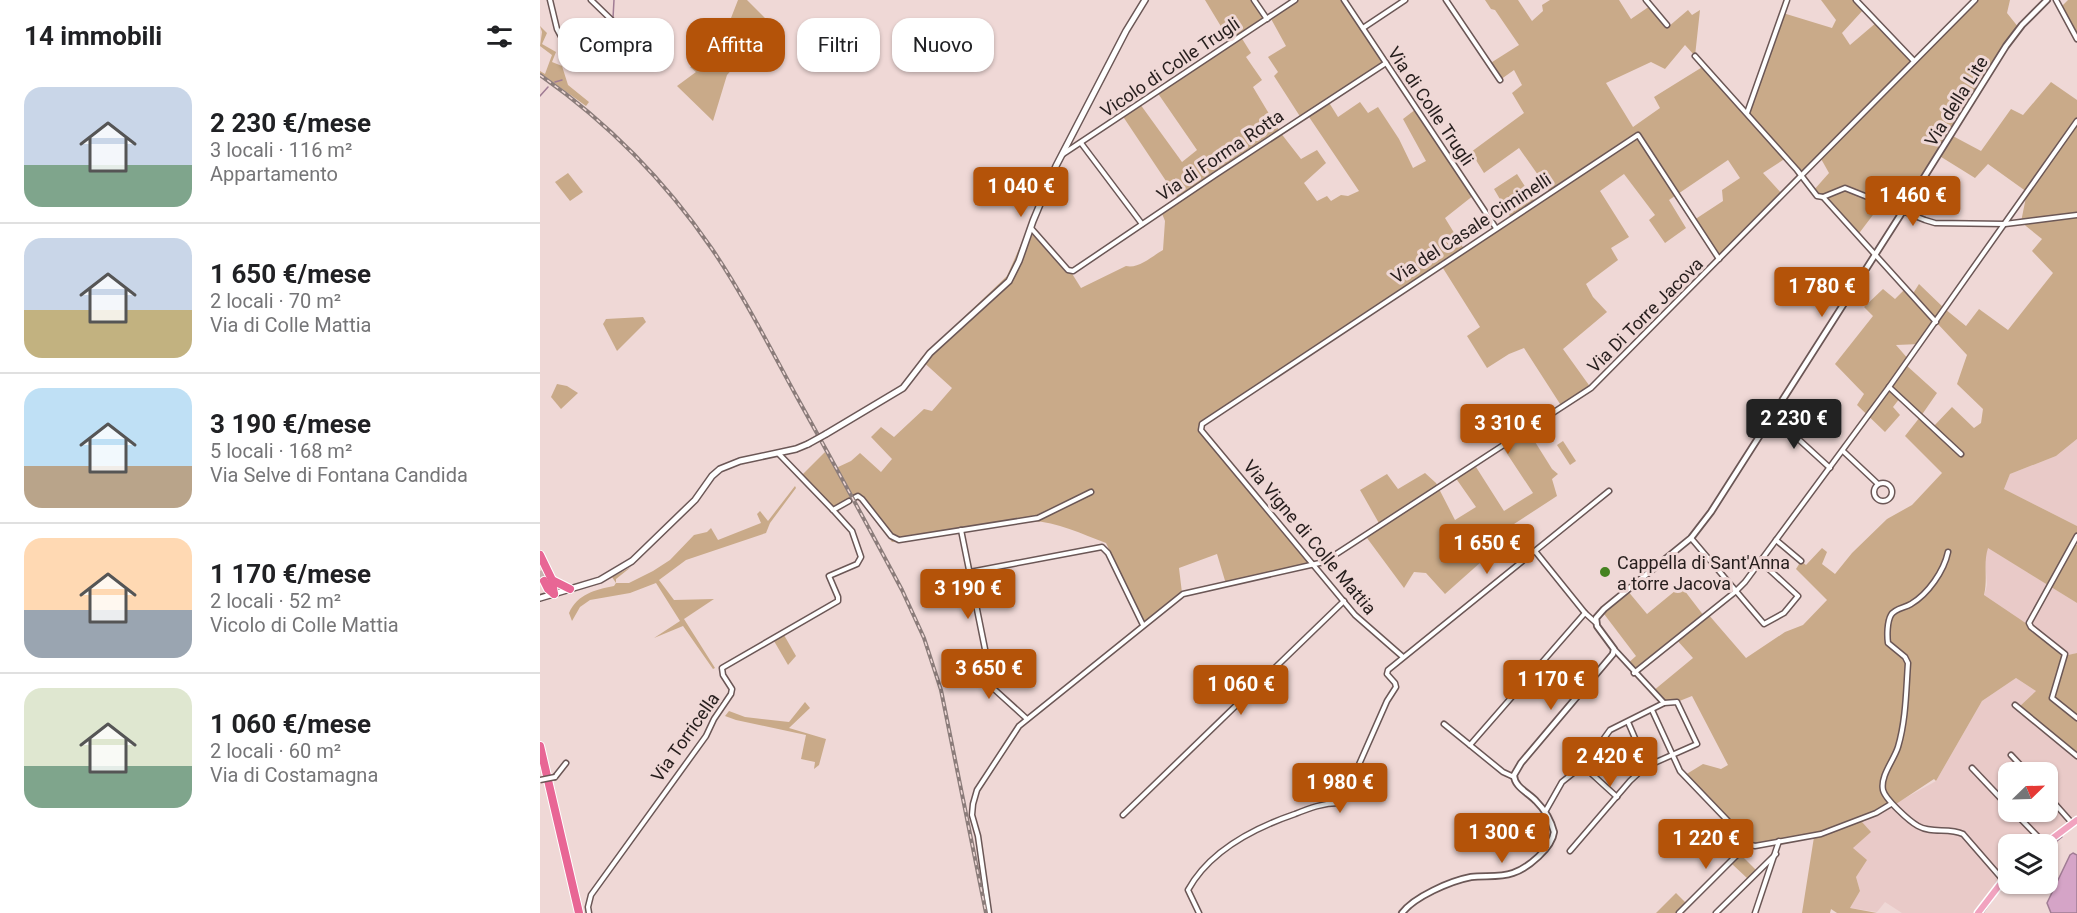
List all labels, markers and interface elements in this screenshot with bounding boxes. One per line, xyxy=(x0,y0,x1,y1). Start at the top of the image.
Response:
street label: Vicolo di Colle Trugli xyxy=(1097,13,1243,121)
chip: Compra xyxy=(558,18,674,72)
chip: Affitta xyxy=(686,18,785,72)
chip: Filtri xyxy=(797,18,880,72)
chip: Nuovo xyxy=(892,18,994,72)
icon: filters xyxy=(483,20,516,53)
text: 14 immobili xyxy=(24,21,162,51)
street label: Via di Colle Trugli xyxy=(1384,43,1478,169)
street label: Via della Lite xyxy=(1920,52,1992,150)
street label: Via di Forma Rotta xyxy=(1153,105,1287,205)
text: 2 230 €/mese xyxy=(210,108,371,138)
icon: home xyxy=(72,111,144,183)
text: 3 locali · 116 m² xyxy=(210,138,352,162)
text: Appartamento xyxy=(210,162,338,186)
pin: 1 040 € xyxy=(966,167,1076,218)
street label: Via del Casale Ciminelli xyxy=(1387,168,1555,288)
text: 1 040 € xyxy=(987,174,1055,198)
pin: 1 460 € xyxy=(1858,176,1968,227)
text: 1 460 € xyxy=(1879,183,1947,207)
street label: Via Di Torre Jacova xyxy=(1583,253,1707,377)
text: 1 650 €/mese xyxy=(210,259,371,289)
icon: home xyxy=(72,262,144,334)
pin: 1 780 € xyxy=(1767,267,1877,318)
text: 1 780 € xyxy=(1788,274,1856,298)
text: 2 locali · 70 m² xyxy=(210,289,341,313)
text: Via di Colle Mattia xyxy=(210,313,371,337)
pin: 2 230 € xyxy=(1739,399,1849,450)
pin: 3 310 € xyxy=(1453,404,1563,455)
text: 2 230 € xyxy=(1760,406,1828,430)
text: 3 190 €/mese xyxy=(210,409,371,439)
text: 3 310 € xyxy=(1474,411,1542,435)
icon: home xyxy=(72,412,144,484)
text: 5 locali · 168 m² xyxy=(210,439,352,463)
street label: Via Vigne di Colle Mattia xyxy=(1239,455,1381,619)
text: Via Selve di Fontana Candida xyxy=(210,463,468,487)
pin: 1 650 € xyxy=(1432,524,1542,575)
text: 1 650 € xyxy=(1453,531,1521,555)
place label: Cappella di Sant'Anna a torre Jacova xyxy=(1617,552,1790,594)
text: 1 170 €/mese xyxy=(210,559,371,589)
icon: home xyxy=(72,562,144,634)
marker: Cappella di Sant'Anna a torre Jacova xyxy=(1598,565,1612,579)
pin: 3 190 € xyxy=(913,569,1023,620)
text: 3 190 € xyxy=(934,576,1002,600)
text: 2 locali · 52 m² xyxy=(210,589,341,613)
text: Vicolo di Colle Mattia xyxy=(210,613,399,637)
pin: 3 650 € xyxy=(934,649,1044,700)
text: 3 650 € xyxy=(955,656,1023,680)
pin: 1 170 € xyxy=(1496,660,1606,711)
pin: 1 060 € xyxy=(1186,665,1296,716)
text: 1 170 € xyxy=(1517,667,1585,691)
text: 1 060 € xyxy=(1207,672,1275,696)
street label: Via Torricella xyxy=(647,688,723,786)
text: 1 060 €/mese xyxy=(210,709,371,739)
icon: home xyxy=(72,712,144,784)
pin: 2 420 € xyxy=(1555,737,1665,788)
text: 2 locali · 60 m² xyxy=(210,739,341,763)
text: 2 420 € xyxy=(1576,744,1644,768)
north arrow xyxy=(1998,762,2058,822)
map controls xyxy=(1998,762,2058,894)
text: Via di Costamagna xyxy=(210,763,378,787)
pin: 1 980 € xyxy=(1285,763,1395,814)
text: 1 980 € xyxy=(1306,770,1374,794)
pin: 1 300 € xyxy=(1447,813,1557,864)
pin: 1 220 € xyxy=(1651,819,1761,870)
text: 1 300 € xyxy=(1468,820,1536,844)
text: 1 220 € xyxy=(1672,826,1740,850)
button: layers xyxy=(1998,834,2058,894)

